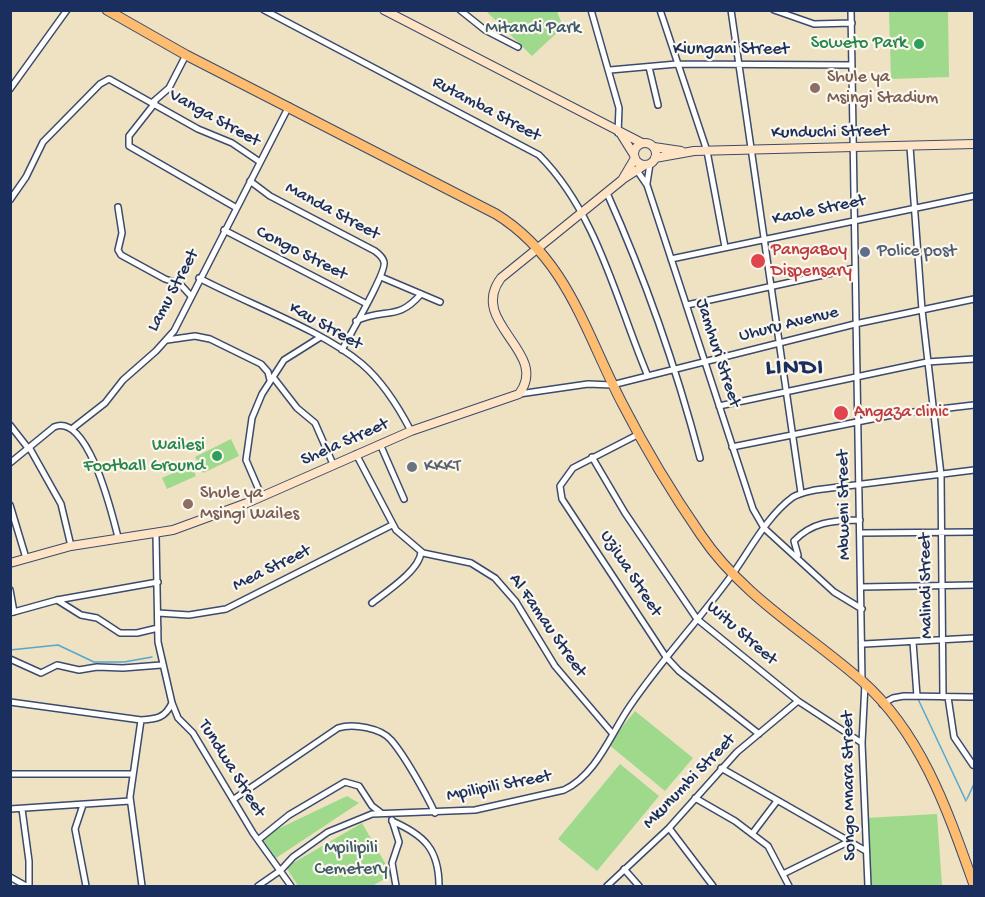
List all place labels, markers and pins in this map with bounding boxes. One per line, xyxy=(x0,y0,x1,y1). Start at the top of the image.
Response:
place label: Soweto Park xyxy=(811,33,907,55)
marker: Soweto Park xyxy=(912,37,926,51)
place label: Shule ya Msingi Stadium xyxy=(827,67,938,110)
marker: Shule ya Msingi Stadium xyxy=(808,81,822,95)
place label: PangaBoy Dispensary xyxy=(771,240,852,282)
place label: Police post xyxy=(877,241,956,263)
marker: Police post xyxy=(858,245,872,259)
marker: PangaBoy Dispensary xyxy=(749,252,767,270)
place label: Angaza clinic xyxy=(854,402,948,424)
marker: Angaza clinic xyxy=(832,404,850,422)
place label: Wailesi Football Ground xyxy=(83,435,205,478)
marker: Wailesi Football Ground xyxy=(210,449,224,463)
place label: KKKT xyxy=(424,456,461,478)
marker: KKKT xyxy=(405,460,419,474)
place label: Shule ya Msingi Wailes xyxy=(200,483,299,526)
marker: Shule ya Msingi Wailes xyxy=(181,497,195,511)

